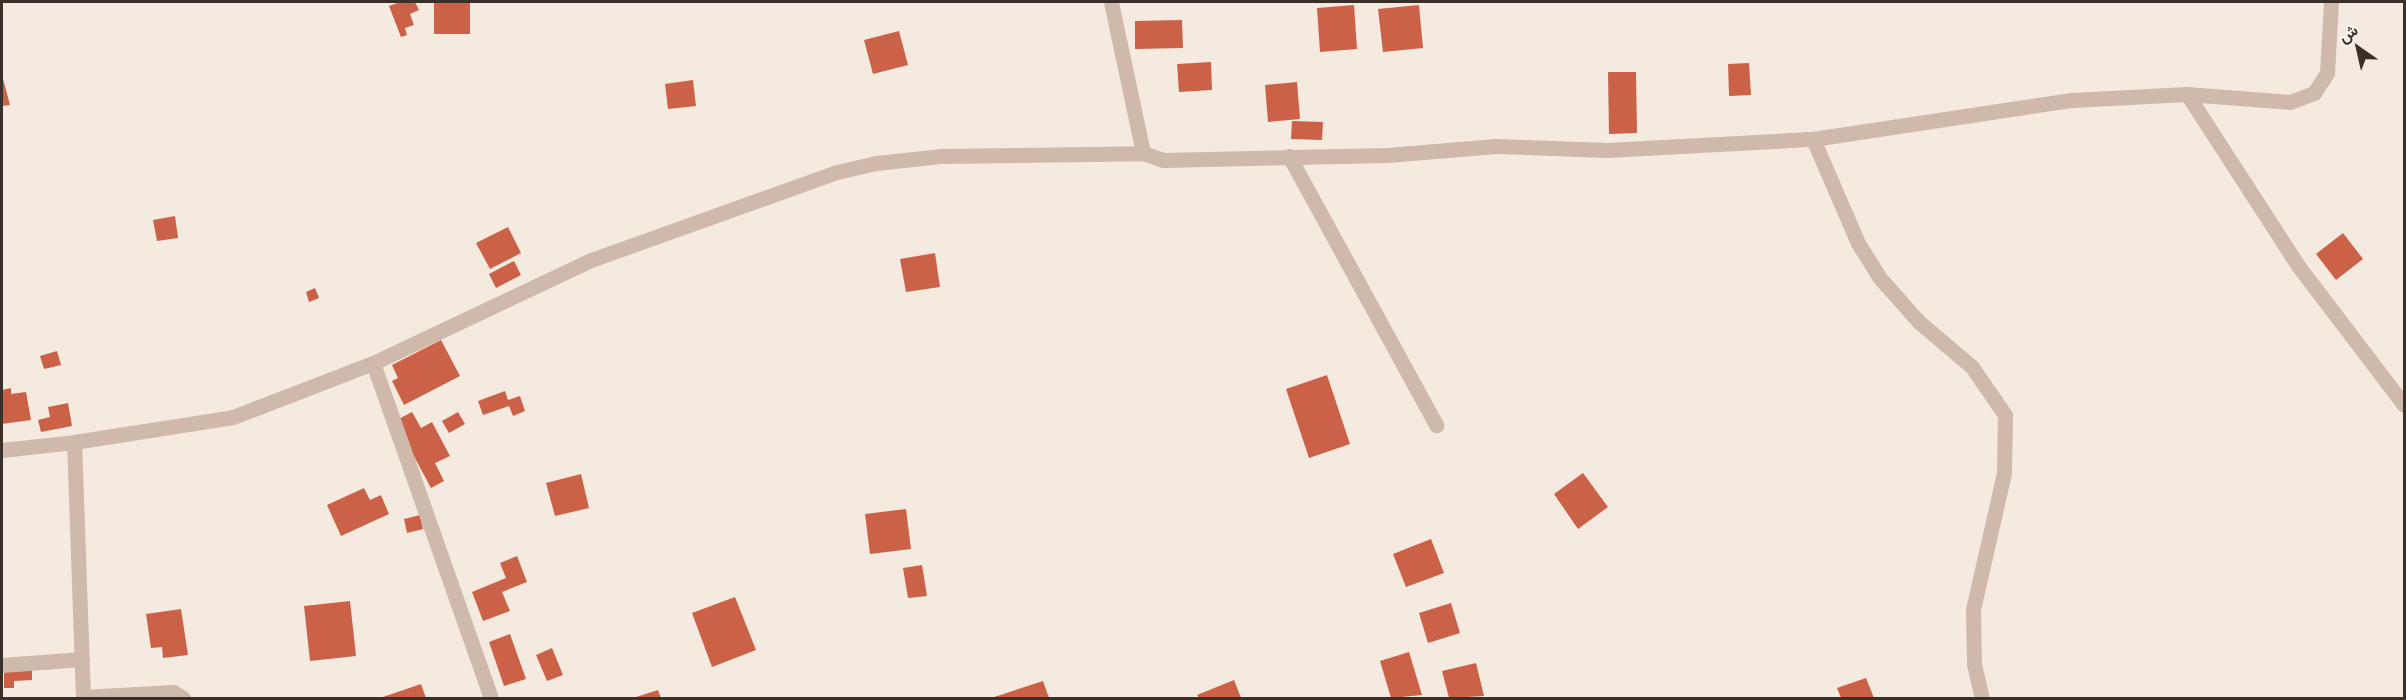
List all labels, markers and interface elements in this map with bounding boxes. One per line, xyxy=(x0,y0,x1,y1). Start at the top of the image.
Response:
north arrow xyxy=(2328,18,2388,78)
text: ش xyxy=(2334,19,2361,46)

